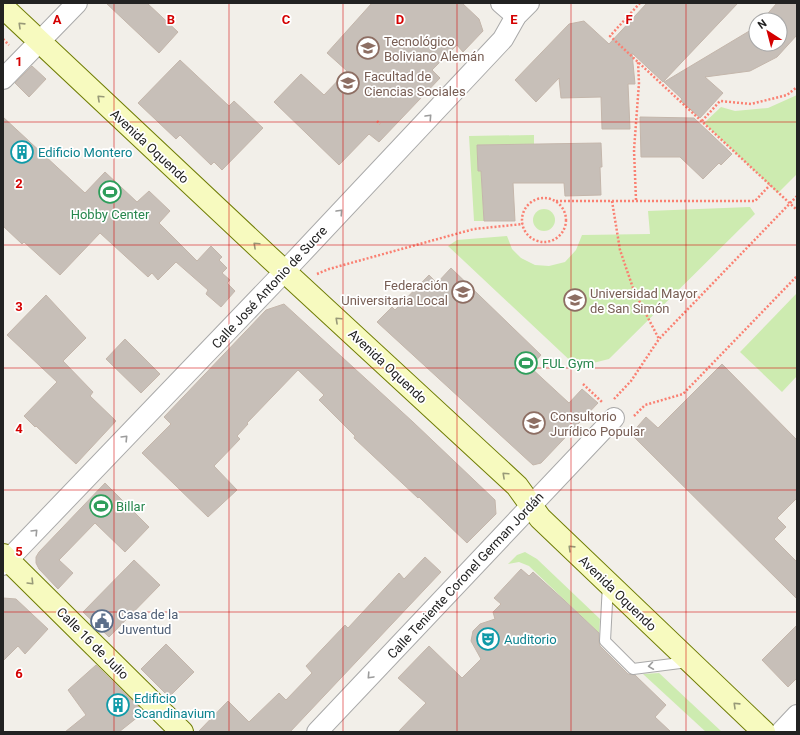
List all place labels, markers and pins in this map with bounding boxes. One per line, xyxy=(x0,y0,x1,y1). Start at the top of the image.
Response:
place label: Tecnológico Boliviano Alemán xyxy=(384,34,484,64)
school or university icon: Tecnológico Boliviano Alemán xyxy=(355,35,381,61)
place label: Facultad de Ciencias Sociales xyxy=(364,69,466,99)
school or university icon: Facultad de Ciencias Sociales xyxy=(335,70,361,96)
building icon: Edificio Montero xyxy=(9,139,35,165)
place label: Edificio Montero xyxy=(38,145,132,160)
sports icon: Hobby Center xyxy=(97,179,123,205)
place label: Hobby Center xyxy=(71,207,150,222)
place label: Federación Universitaria Local xyxy=(341,278,448,308)
school or university icon: Federación Universitaria Local xyxy=(450,279,476,305)
place label: Universidad Mayor de San Simón xyxy=(590,286,698,316)
school or university icon: Universidad Mayor de San Simón xyxy=(562,287,588,313)
sports icon: FUL Gym xyxy=(513,350,539,376)
place label: FUL Gym xyxy=(542,356,594,371)
place label: Consultorio Jurídico Popular xyxy=(550,409,645,439)
school or university icon: Consultorio Jurídico Popular xyxy=(521,410,547,436)
sports icon: Billar xyxy=(88,493,114,519)
place label: Billar xyxy=(116,499,146,514)
place label: Casa de la Juventud xyxy=(118,607,178,637)
public building icon: Casa de la Juventud xyxy=(89,608,115,634)
theatre icon: Auditorio xyxy=(475,626,501,652)
place label: Auditorio xyxy=(504,632,557,647)
place label: Edificio Scandinavium xyxy=(134,691,215,721)
building icon: Edificio Scandinavium xyxy=(105,692,131,718)

